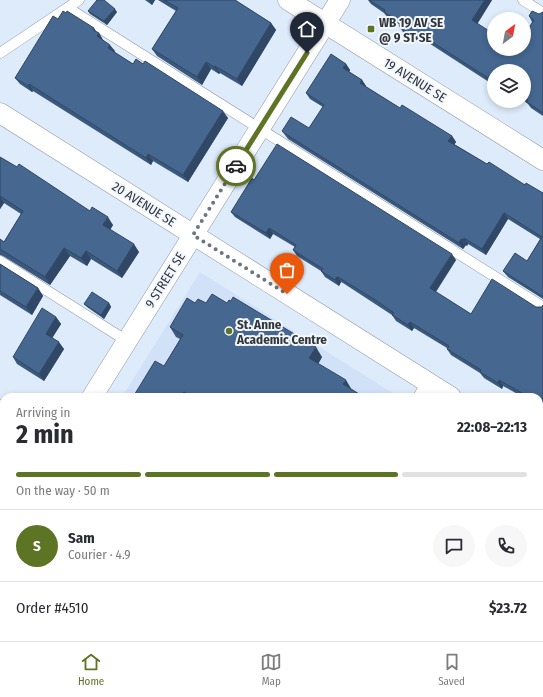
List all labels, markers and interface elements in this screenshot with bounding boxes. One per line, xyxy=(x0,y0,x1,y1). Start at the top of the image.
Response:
pin xyxy=(290,12,324,53)
north arrow xyxy=(487,12,531,56)
map controls xyxy=(487,12,531,108)
place label: WB 19 AV SE @ 9 ST SE xyxy=(379,15,443,45)
icon: home xyxy=(296,18,318,40)
marker: WB 19 AV SE @ 9 ST SE xyxy=(366,24,376,34)
street label: 19 AVENUE SE xyxy=(381,55,449,105)
button: layers xyxy=(487,64,531,108)
courier xyxy=(216,146,256,186)
icon: car xyxy=(225,155,247,177)
street label: 20 AVENUE SE xyxy=(109,179,179,229)
street label: 9 STREET SE xyxy=(142,250,188,310)
pin xyxy=(270,253,304,294)
icon: bag xyxy=(276,259,298,281)
place label: St. Anne Academic Centre xyxy=(236,317,327,347)
marker: St. Anne Academic Centre xyxy=(224,326,234,336)
text: Arriving in xyxy=(16,405,70,420)
text: 22:08–22:13 xyxy=(457,418,527,436)
text: 2 min xyxy=(16,419,74,450)
text: On the way · 50 m xyxy=(16,483,110,498)
button: chat xyxy=(433,525,475,567)
button: phone xyxy=(485,525,527,567)
text: Sam xyxy=(68,529,95,547)
text: S xyxy=(33,537,41,555)
text: Courier · 4.9 xyxy=(68,547,131,562)
text: Order #4510 xyxy=(16,599,88,617)
text: $23.72 xyxy=(489,599,527,617)
tab: Home xyxy=(78,651,104,688)
tab: Map xyxy=(260,651,282,688)
tab: Saved xyxy=(438,651,465,688)

